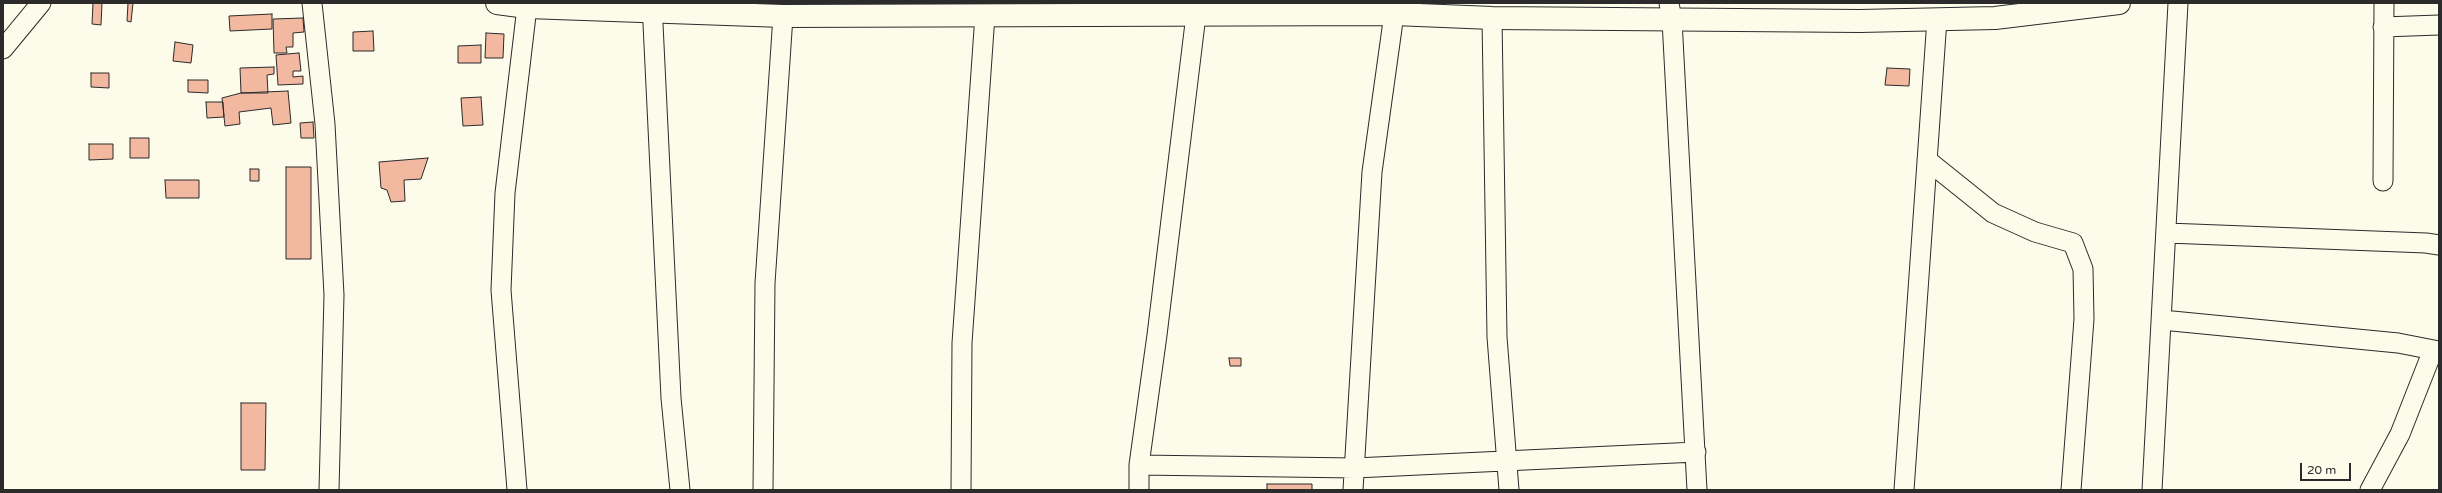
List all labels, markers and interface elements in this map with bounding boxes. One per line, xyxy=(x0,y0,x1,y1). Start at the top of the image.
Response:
scale bar xyxy=(2302,455,2353,481)
text: 20 m xyxy=(2307,463,2336,477)

